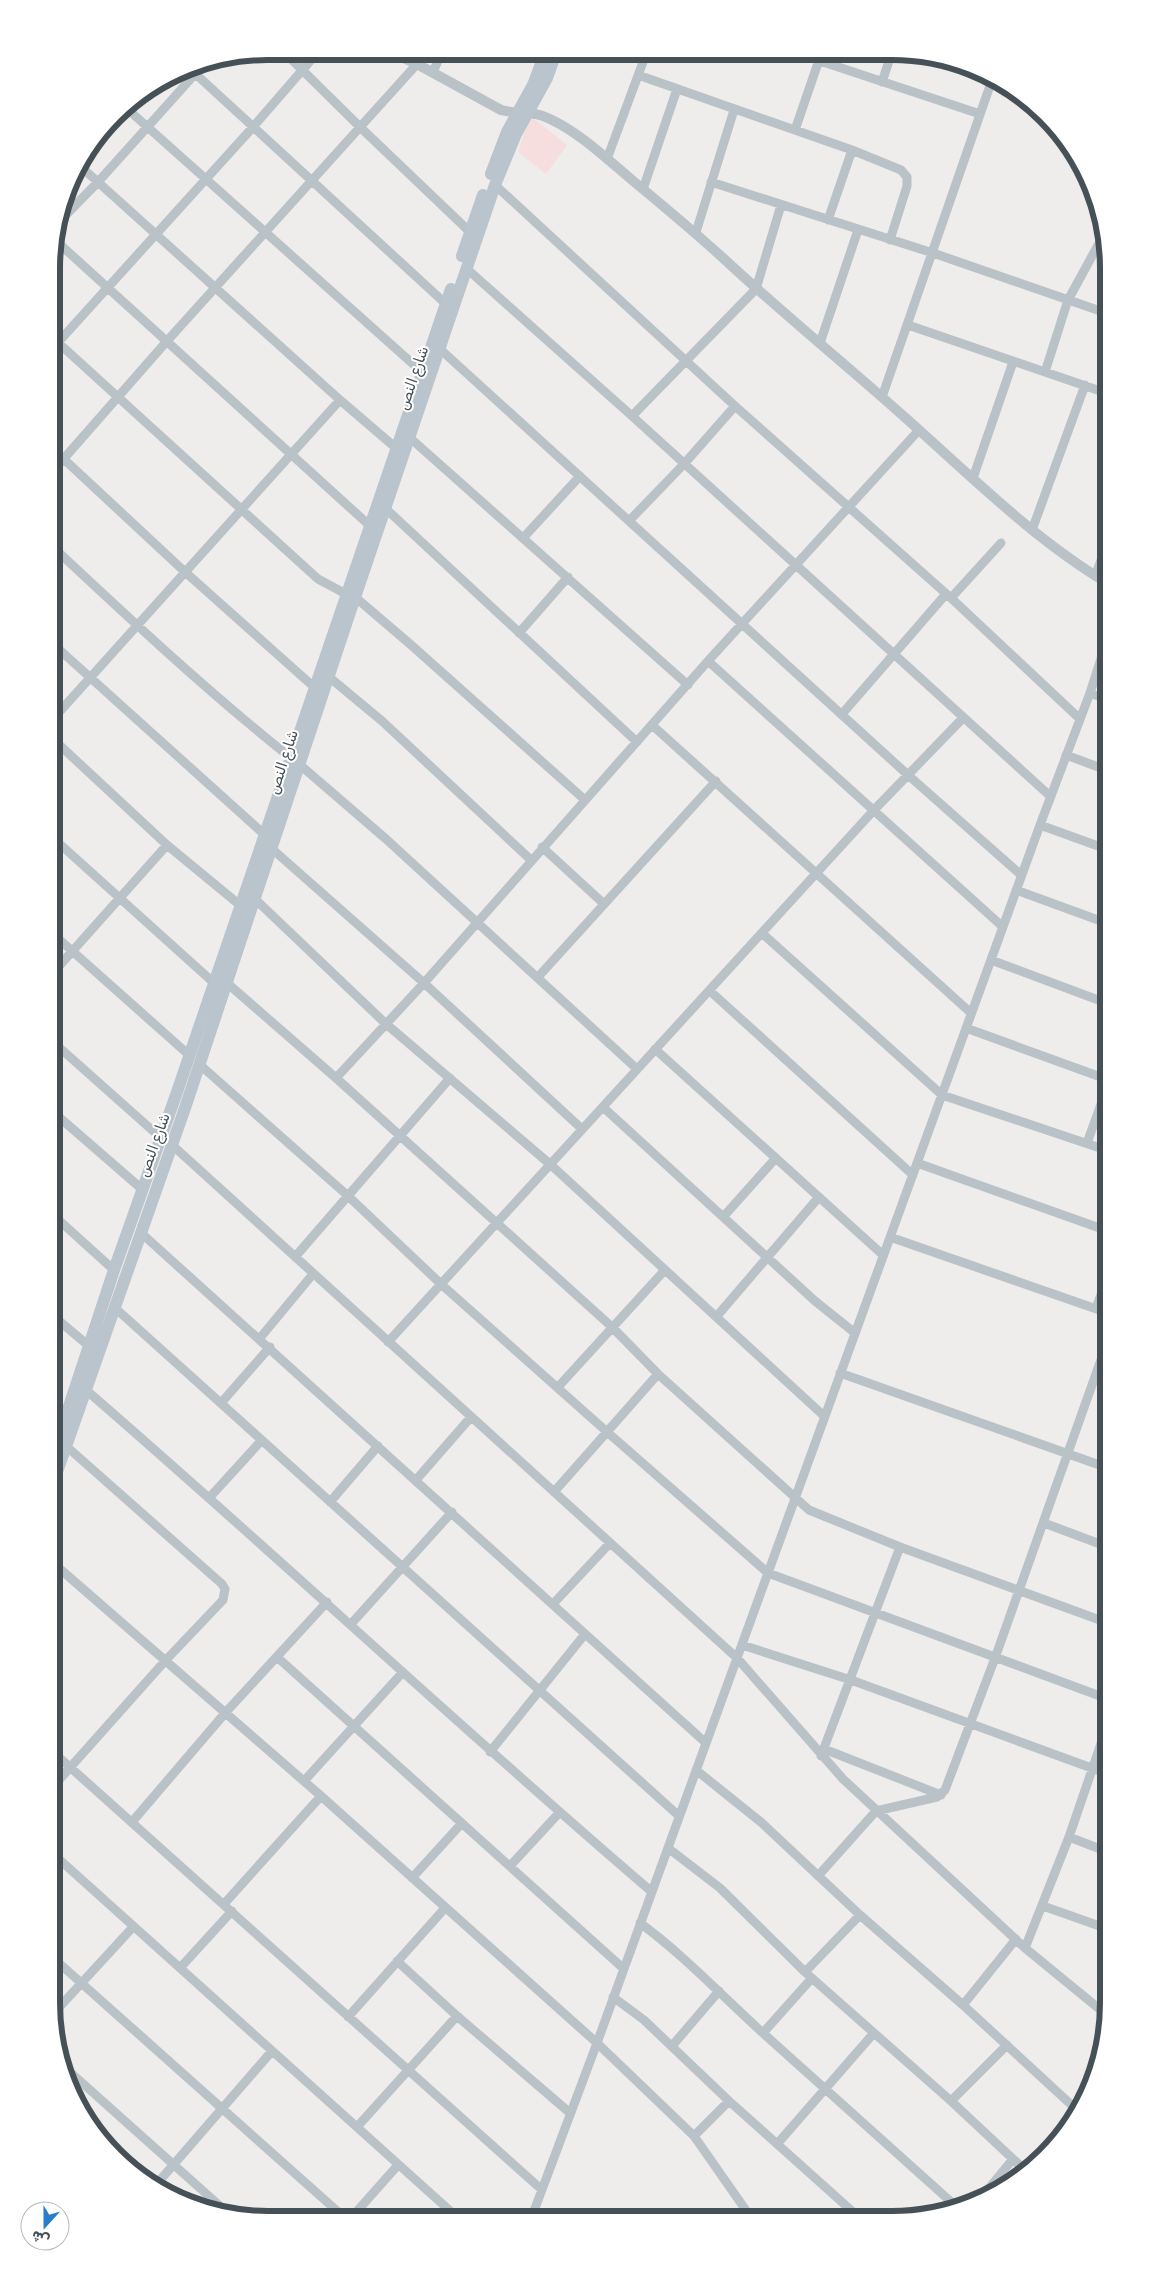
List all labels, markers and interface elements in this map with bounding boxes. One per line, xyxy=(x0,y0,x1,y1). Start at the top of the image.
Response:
street label: شارع النص xyxy=(394,344,434,413)
street label: شارع النص xyxy=(264,728,304,797)
street label: شارع النص xyxy=(134,1111,176,1180)
north arrow xyxy=(20,2201,70,2251)
text: ش xyxy=(29,2226,52,2249)

